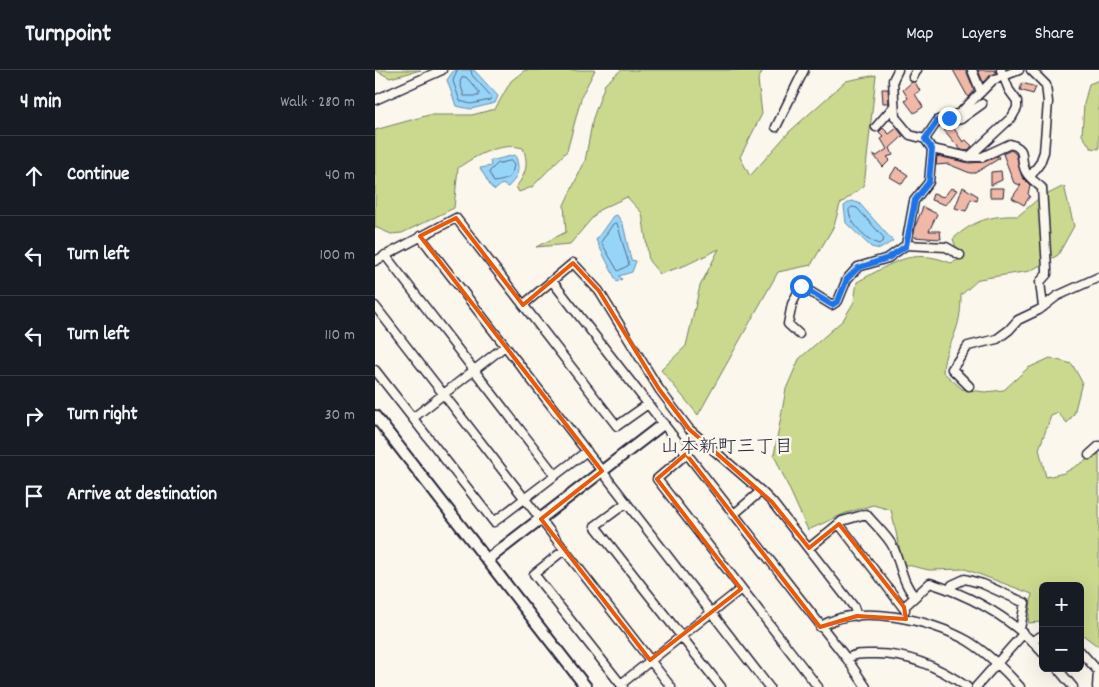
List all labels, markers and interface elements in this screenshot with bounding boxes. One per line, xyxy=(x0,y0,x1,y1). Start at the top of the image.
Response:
text: Turnpoint xyxy=(25,18,111,52)
text: Map xyxy=(906,22,933,47)
text: Layers xyxy=(961,22,1007,47)
text: Share xyxy=(1035,22,1074,47)
text: 4 min xyxy=(20,88,62,118)
text: Walk · 280 m xyxy=(280,91,355,114)
route end xyxy=(938,107,961,130)
icon: ahead xyxy=(20,162,48,190)
text: Continue xyxy=(67,162,129,189)
text: 40 m xyxy=(325,164,355,187)
icon: left xyxy=(20,242,48,270)
text: Turn left xyxy=(67,242,130,269)
text: 100 m xyxy=(319,244,355,267)
route start xyxy=(790,275,813,298)
icon: left xyxy=(20,322,48,350)
text: Turn left xyxy=(67,322,130,349)
text: 110 m xyxy=(325,324,355,347)
icon: right xyxy=(20,402,48,430)
text: Turn right xyxy=(67,402,138,429)
text: 30 m xyxy=(325,404,355,427)
district label: 山本新町三丁目 xyxy=(660,435,794,462)
icon: arrive xyxy=(20,482,48,510)
text: Arrive at destination xyxy=(67,482,217,509)
map controls xyxy=(1039,582,1084,672)
button: + xyxy=(1039,582,1084,627)
button: − xyxy=(1039,627,1084,672)

